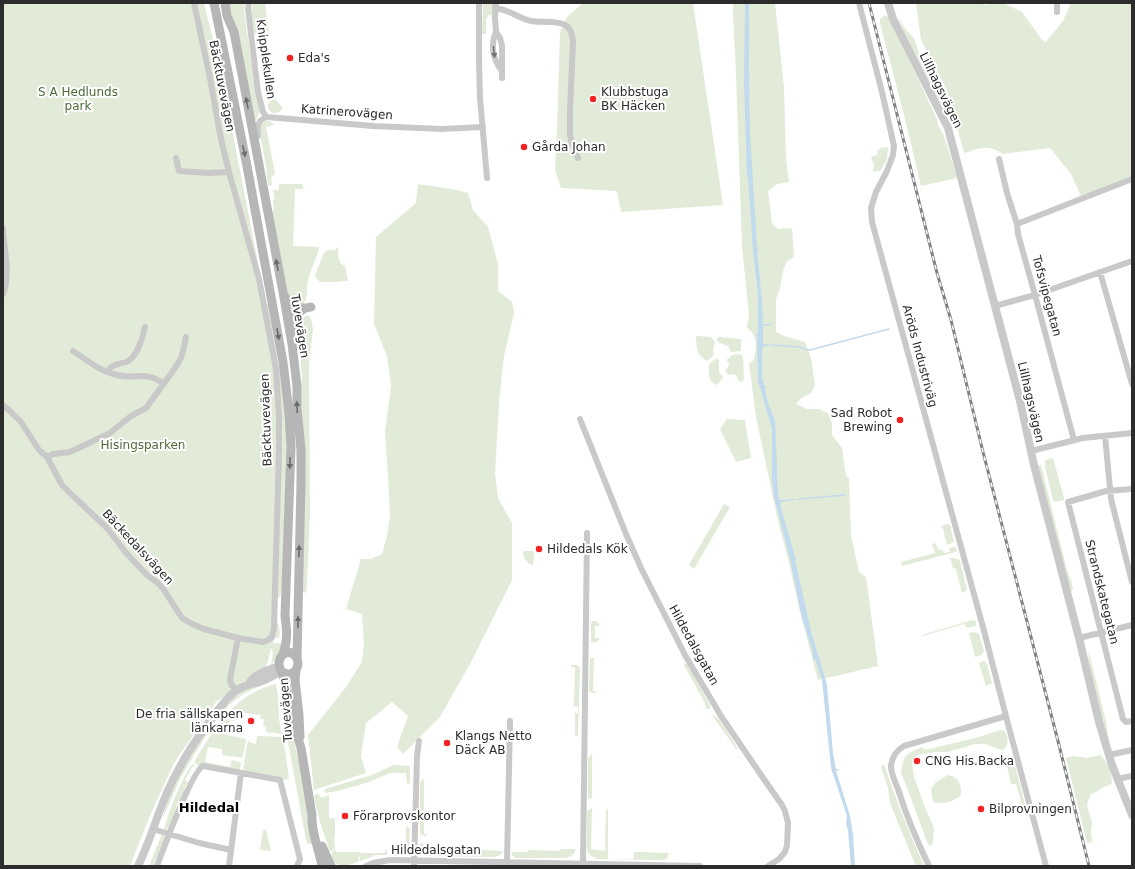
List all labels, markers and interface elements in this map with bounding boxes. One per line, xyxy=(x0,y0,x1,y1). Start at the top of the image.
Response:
street label: Knipplekullen xyxy=(253,18,279,100)
street label: Bäcktuvevägen xyxy=(206,39,238,133)
one-way arrow xyxy=(491,46,497,59)
street label: Lillhagsvägen xyxy=(917,50,965,130)
place label: Eda's xyxy=(298,51,330,65)
marker: Eda's xyxy=(285,53,295,63)
park label: S A Hedlunds park xyxy=(38,85,118,113)
place label: Klubbstuga BK Häcken xyxy=(601,85,669,113)
marker: Klubbstuga BK Häcken xyxy=(588,94,598,104)
one-way arrow xyxy=(243,96,249,109)
street label: Katrinerovägen xyxy=(301,102,393,122)
place label: Gårda Johan xyxy=(532,140,606,154)
marker: Gårda Johan xyxy=(519,142,529,152)
one-way arrow xyxy=(242,145,248,157)
street label: Tofsvipegatan xyxy=(1029,253,1065,338)
one-way arrow xyxy=(274,259,280,271)
street label: Tuvevägen xyxy=(288,292,312,359)
street label: Aröds Industriväg xyxy=(900,303,940,409)
one-way arrow xyxy=(275,328,281,340)
street label: Lillhagsvägen xyxy=(1015,360,1047,444)
street label: Bäcktuvevägen xyxy=(257,373,275,467)
one-way arrow xyxy=(294,400,300,413)
place label: Sad Robot Brewing xyxy=(831,406,892,434)
marker: Sad Robot Brewing xyxy=(895,415,905,425)
park label: Hisingsparken xyxy=(101,438,185,452)
one-way arrow xyxy=(287,457,293,470)
street label: Bäckedalsvägen xyxy=(100,506,176,588)
street label: Strandskategatan xyxy=(1082,538,1122,646)
place label: Hildedals Kök xyxy=(547,542,628,556)
marker: Hildedals Kök xyxy=(534,544,544,554)
one-way arrow xyxy=(296,545,303,557)
street label: Hildedalsgatan xyxy=(666,602,722,688)
one-way arrow xyxy=(295,615,301,628)
street label: Tuvevägen xyxy=(277,677,295,744)
place label: De fria sällskapen länkarna xyxy=(136,707,243,735)
marker: De fria sällskapen länkarna xyxy=(246,716,256,726)
place label: Klangs Netto Däck AB xyxy=(455,729,532,757)
marker: Klangs Netto Däck AB xyxy=(442,738,452,748)
place label: CNG His.Backa xyxy=(925,754,1014,768)
marker: CNG His.Backa xyxy=(912,756,922,766)
district label: Hildedal xyxy=(179,800,239,815)
place label: Bilprovningen xyxy=(989,802,1072,816)
marker: Bilprovningen xyxy=(976,804,986,814)
place label: Förarprovskontor xyxy=(353,809,456,823)
marker: Förarprovskontor xyxy=(340,811,350,821)
street label: Hildedalsgatan xyxy=(391,843,481,857)

